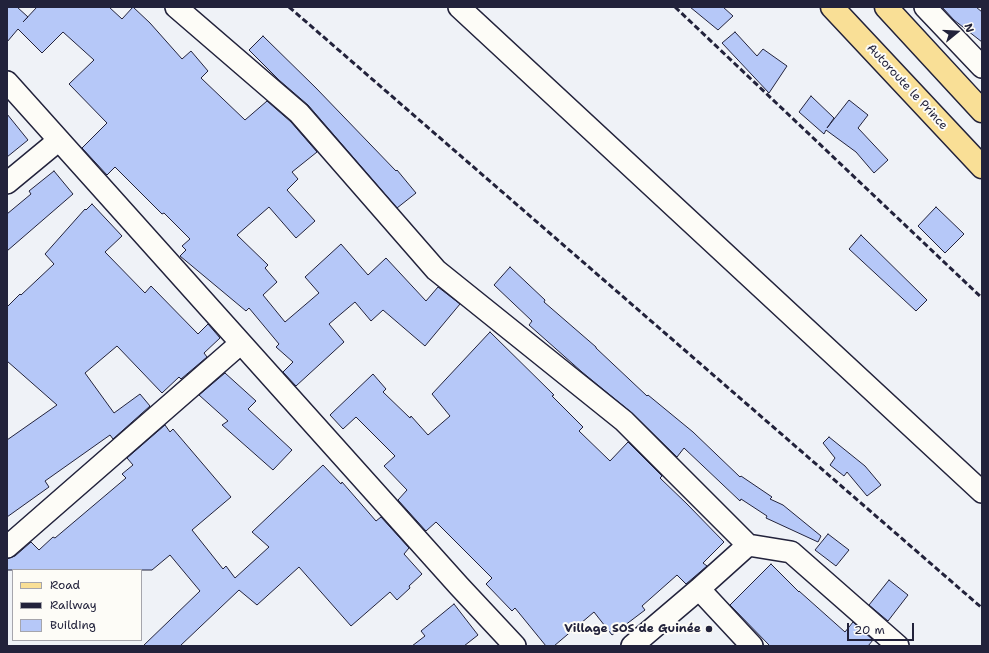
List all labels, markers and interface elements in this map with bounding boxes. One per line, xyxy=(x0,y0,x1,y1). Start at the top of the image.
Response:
north arrow xyxy=(937,12,977,52)
text: N xyxy=(960,22,977,35)
street label: Autoroute le Prince xyxy=(864,41,950,133)
legend xyxy=(12,569,142,641)
text: Road xyxy=(50,577,80,593)
text: Railway xyxy=(50,597,97,613)
scale bar xyxy=(849,615,916,641)
text: Building xyxy=(50,617,96,633)
place label: Village SOS de Guinée xyxy=(564,622,701,636)
text: 20 m xyxy=(854,622,885,638)
marker: Village SOS de Guinée xyxy=(704,624,714,634)

